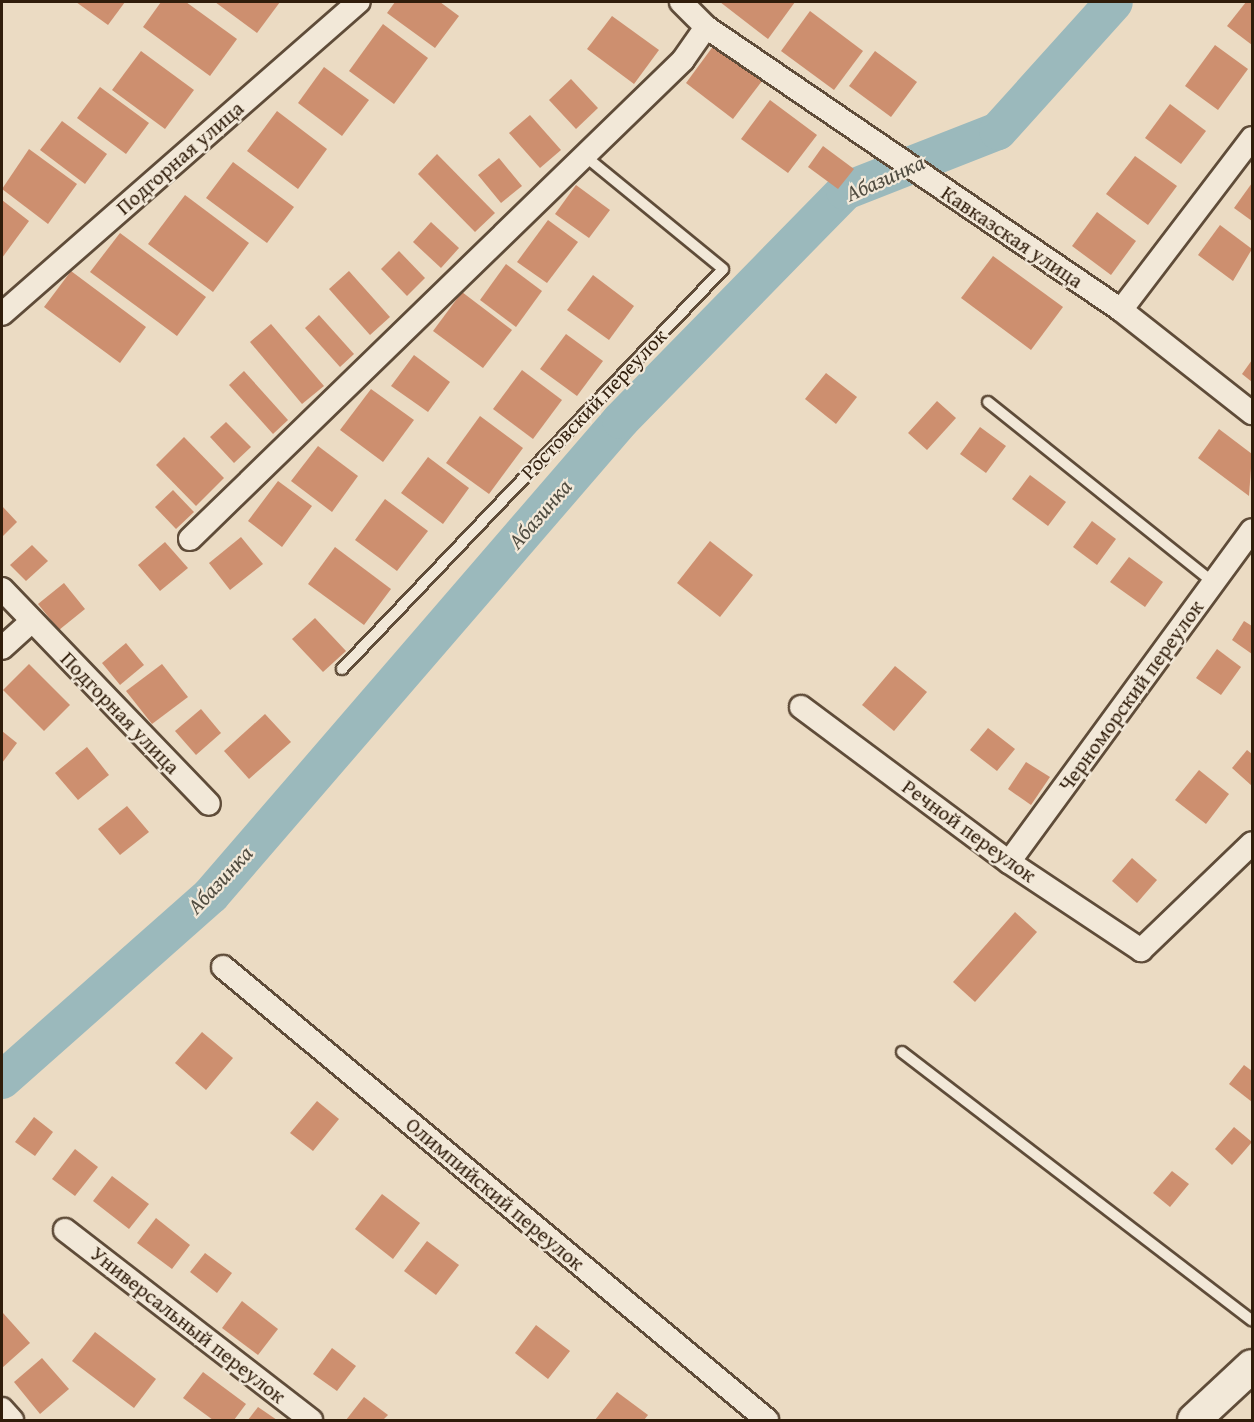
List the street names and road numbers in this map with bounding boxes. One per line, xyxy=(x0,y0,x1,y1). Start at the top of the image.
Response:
street label: Подгорная улица xyxy=(111,96,249,220)
street label: Кавказская улица xyxy=(936,180,1088,294)
street label: Ростовский переулок xyxy=(516,324,672,484)
street label: Черноморский переулок xyxy=(1053,595,1209,797)
street label: Подгорная улица xyxy=(55,646,185,780)
street label: Речной переулок xyxy=(897,774,1041,888)
street label: Олимпийский переулок xyxy=(401,1112,589,1276)
street label: Универсальный переулок xyxy=(85,1241,291,1409)

